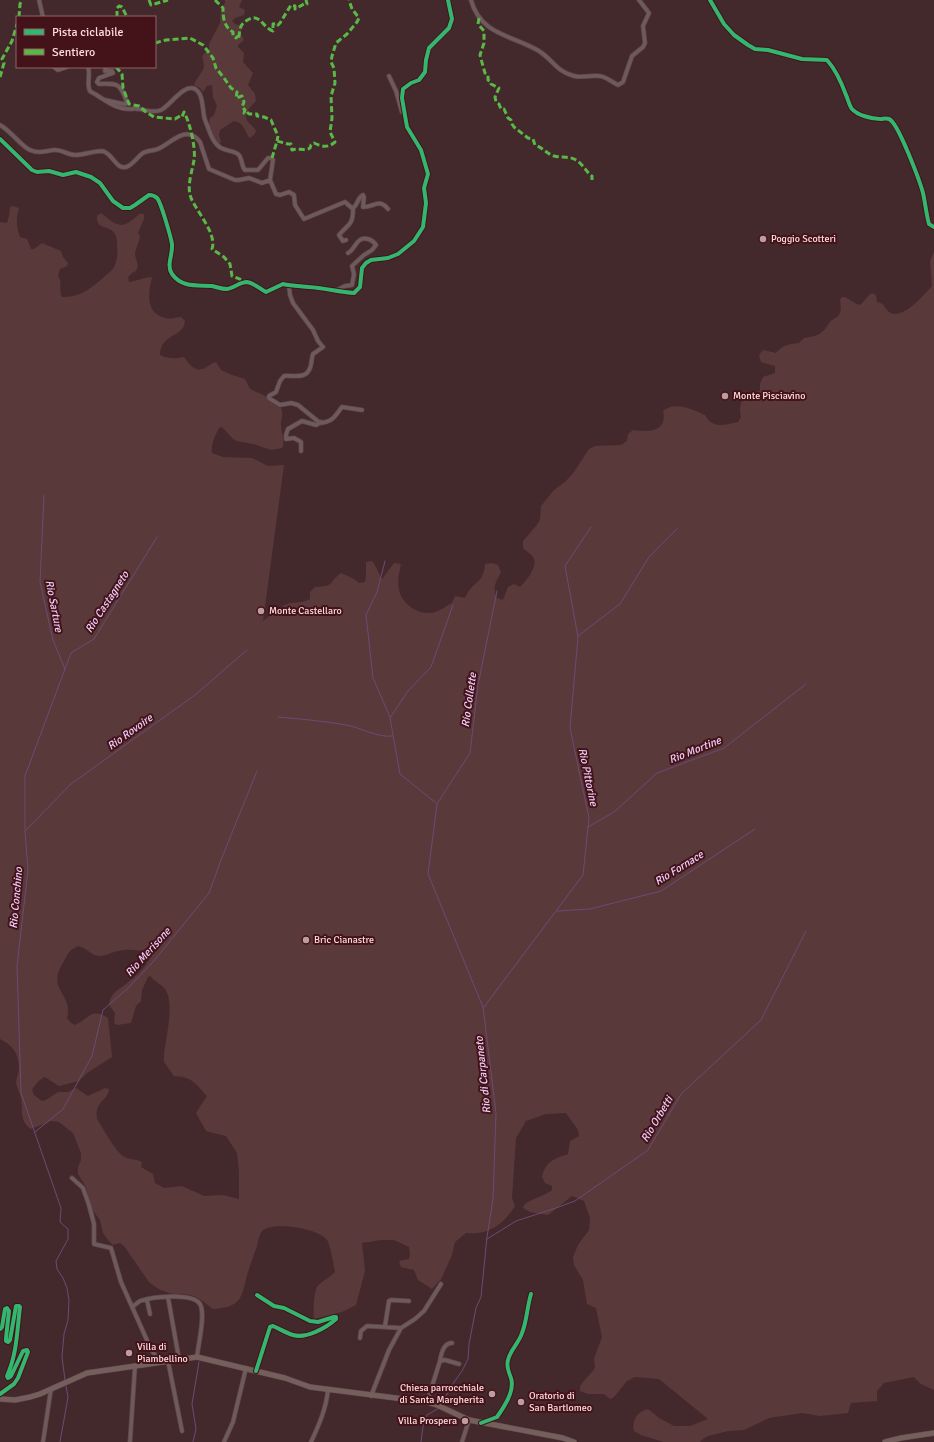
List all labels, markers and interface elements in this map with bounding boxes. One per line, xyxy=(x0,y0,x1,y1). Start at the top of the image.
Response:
legend xyxy=(16,16,156,68)
text: Pista ciclabile xyxy=(52,25,124,40)
text: Sentiero xyxy=(52,45,95,60)
place label: Poggio Scotteri xyxy=(771,233,836,245)
marker: Poggio Scotteri xyxy=(758,234,768,244)
place label: Monte Pisciavino xyxy=(733,390,805,402)
marker: Monte Pisciavino xyxy=(720,391,730,401)
water label: Rio Castagneto xyxy=(82,568,132,635)
water label: Rio Sarture xyxy=(43,579,66,634)
place label: Monte Castellaro xyxy=(269,605,342,617)
marker: Monte Castellaro xyxy=(256,606,266,616)
water label: Rio Collette xyxy=(459,671,479,728)
water label: Rio Rovoire xyxy=(105,711,156,753)
water label: Rio Mortine xyxy=(667,733,723,766)
water label: Rio Pittorine xyxy=(576,747,601,808)
water label: Rio Fornace xyxy=(652,848,706,888)
water label: Rio Conchino xyxy=(7,865,25,929)
water label: Rio Merisone xyxy=(123,924,174,979)
place label: Bric Cianastre xyxy=(314,934,374,946)
marker: Bric Cianastre xyxy=(301,935,311,945)
water label: Rio di Carpaneto xyxy=(472,1035,494,1114)
water label: Rio Orbetti xyxy=(638,1093,676,1144)
place label: Villa di Piambellino xyxy=(137,1341,188,1365)
marker: Villa di Piambellino xyxy=(124,1348,134,1358)
place label: Chiesa parrocchiale di Santa Margherita xyxy=(399,1382,484,1406)
marker: Chiesa parrocchiale di Santa Margherita xyxy=(487,1389,497,1399)
place label: Oratorio di San Bartlomeo xyxy=(529,1390,592,1414)
marker: Oratorio di San Bartlomeo xyxy=(516,1397,526,1407)
place label: Villa Prospera xyxy=(398,1415,457,1427)
marker: Villa Prospera xyxy=(460,1416,470,1426)

